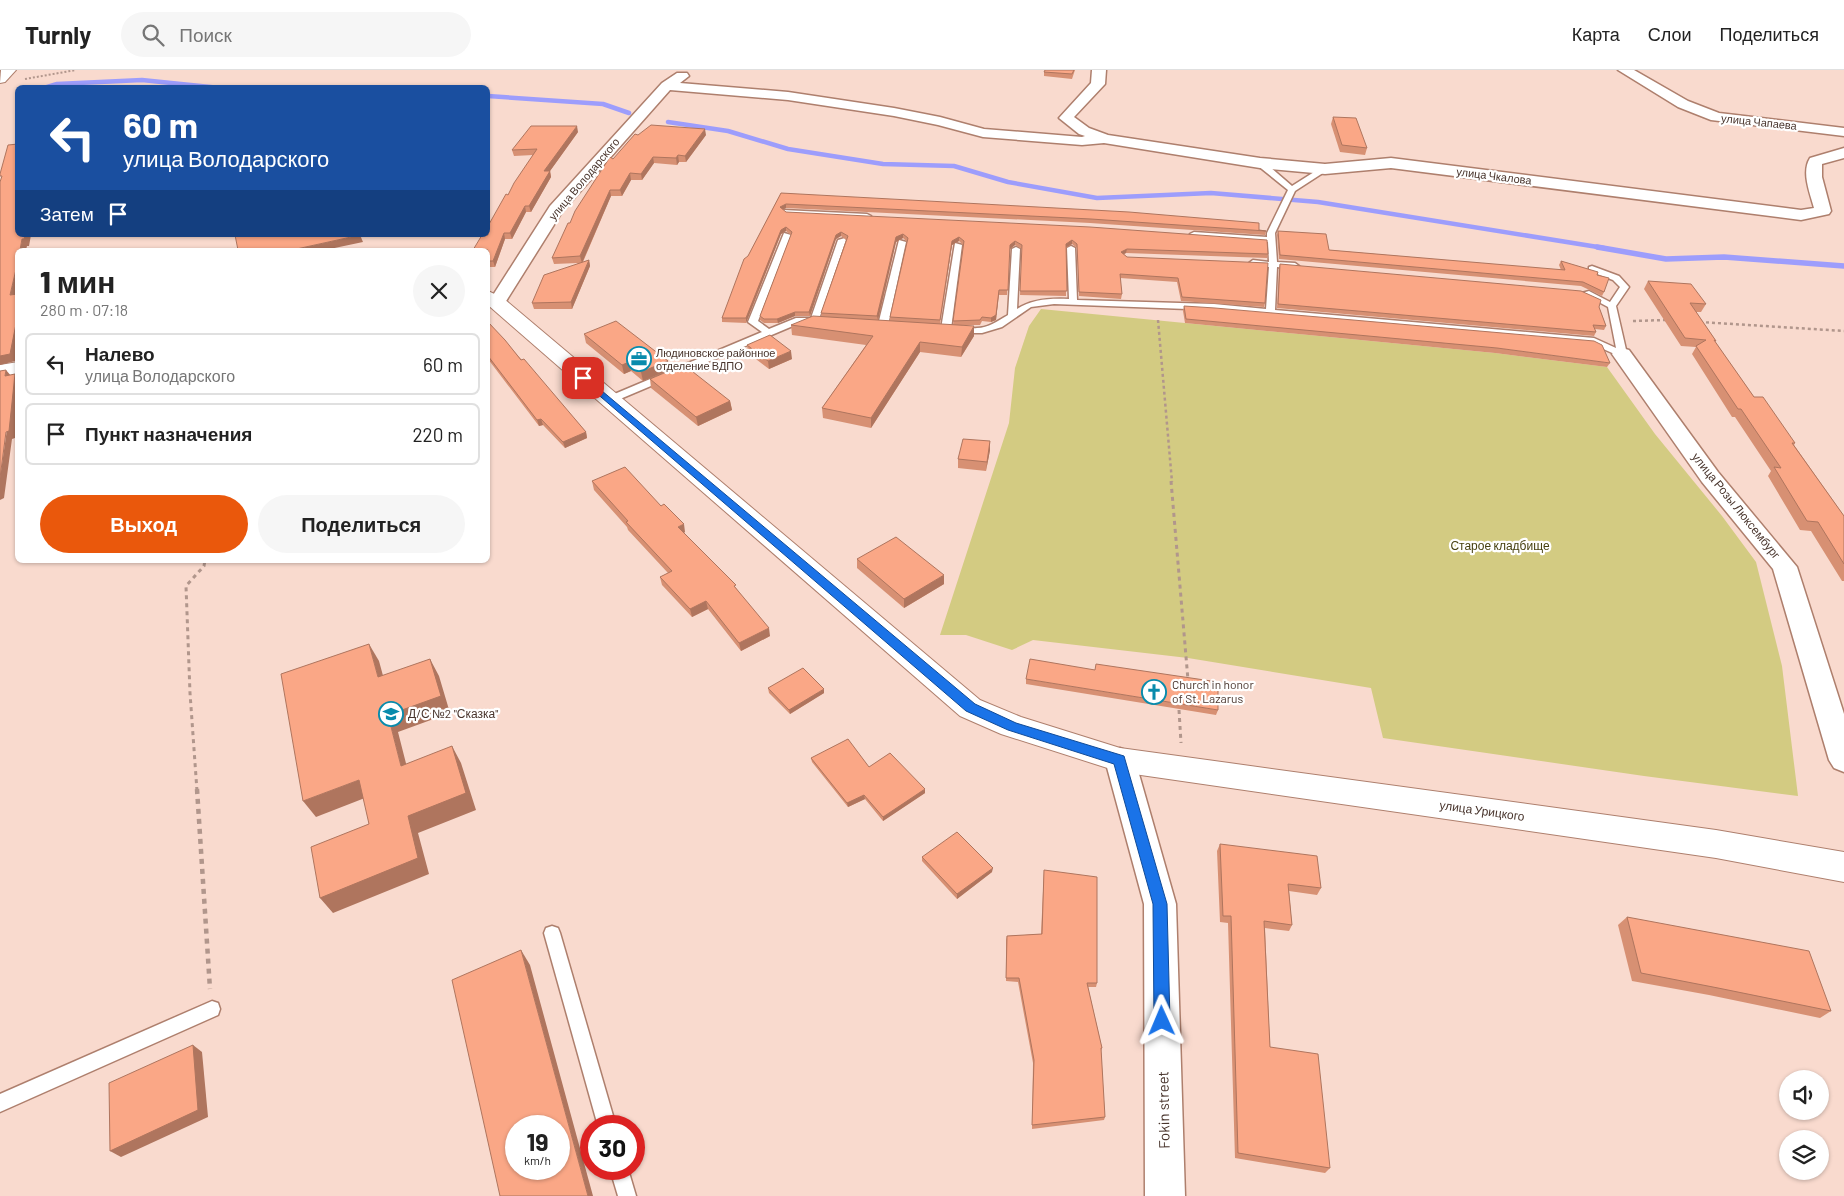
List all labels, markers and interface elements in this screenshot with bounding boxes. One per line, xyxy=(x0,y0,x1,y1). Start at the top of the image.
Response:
search box xyxy=(121,12,471,57)
text: Turnly xyxy=(25,20,91,49)
icon: search xyxy=(139,21,167,49)
text: Поиск xyxy=(179,23,232,46)
text: Карта xyxy=(1572,23,1620,45)
text: Слои xyxy=(1648,23,1692,45)
text: Поделиться xyxy=(1720,23,1819,45)
text: 60 m xyxy=(123,103,198,145)
icon: left xyxy=(40,105,105,170)
street label: улица Чапаева xyxy=(1721,111,1798,132)
street label: улица Володарского xyxy=(545,135,622,222)
text: улица Володарского xyxy=(123,145,329,171)
street label: улица Чкалова xyxy=(1456,164,1533,187)
icon: arrive xyxy=(104,200,132,228)
text: Затем xyxy=(40,202,94,225)
text: 1 мин xyxy=(40,263,115,299)
button: close xyxy=(413,265,465,317)
text: 280 m · 07:18 xyxy=(40,300,128,319)
text: Налево xyxy=(85,342,155,365)
office icon: Людиновское районное отделение ВДПО xyxy=(626,346,652,372)
place label: Людиновское районное отделение ВДПО xyxy=(656,346,775,372)
icon: left xyxy=(42,350,70,378)
text: 60 m xyxy=(423,353,463,376)
pin xyxy=(562,357,604,399)
icon: arrive xyxy=(569,364,597,392)
text: улица Володарского xyxy=(85,366,235,385)
icon: arrive xyxy=(42,420,70,448)
text: Пункт назначения xyxy=(85,422,252,445)
text: 220 m xyxy=(412,423,463,446)
street label: улица Розы Люксембург xyxy=(1689,449,1784,562)
button: Выход xyxy=(40,495,248,553)
button: Поделиться xyxy=(258,495,465,553)
park label: Старое кладбище xyxy=(1450,538,1550,553)
place label: Church in honor of St. Lazarus xyxy=(1172,677,1254,705)
church icon: Church in honor of St. Lazarus xyxy=(1141,679,1167,705)
school or university icon: Д/С №2 "Сказка" xyxy=(378,701,404,727)
place label: Д/С №2 "Сказка" xyxy=(408,706,498,721)
street label: улица Урицкого xyxy=(1439,797,1526,824)
position arrow xyxy=(1135,994,1187,1046)
map controls xyxy=(1779,1070,1829,1180)
button: sound xyxy=(1779,1070,1829,1120)
street label: Fokin street xyxy=(1153,1071,1173,1149)
speed limit sign: 30 xyxy=(580,1115,645,1180)
text: 19 xyxy=(526,1126,549,1156)
button: layers xyxy=(1779,1130,1829,1180)
text: km/h xyxy=(524,1153,551,1167)

